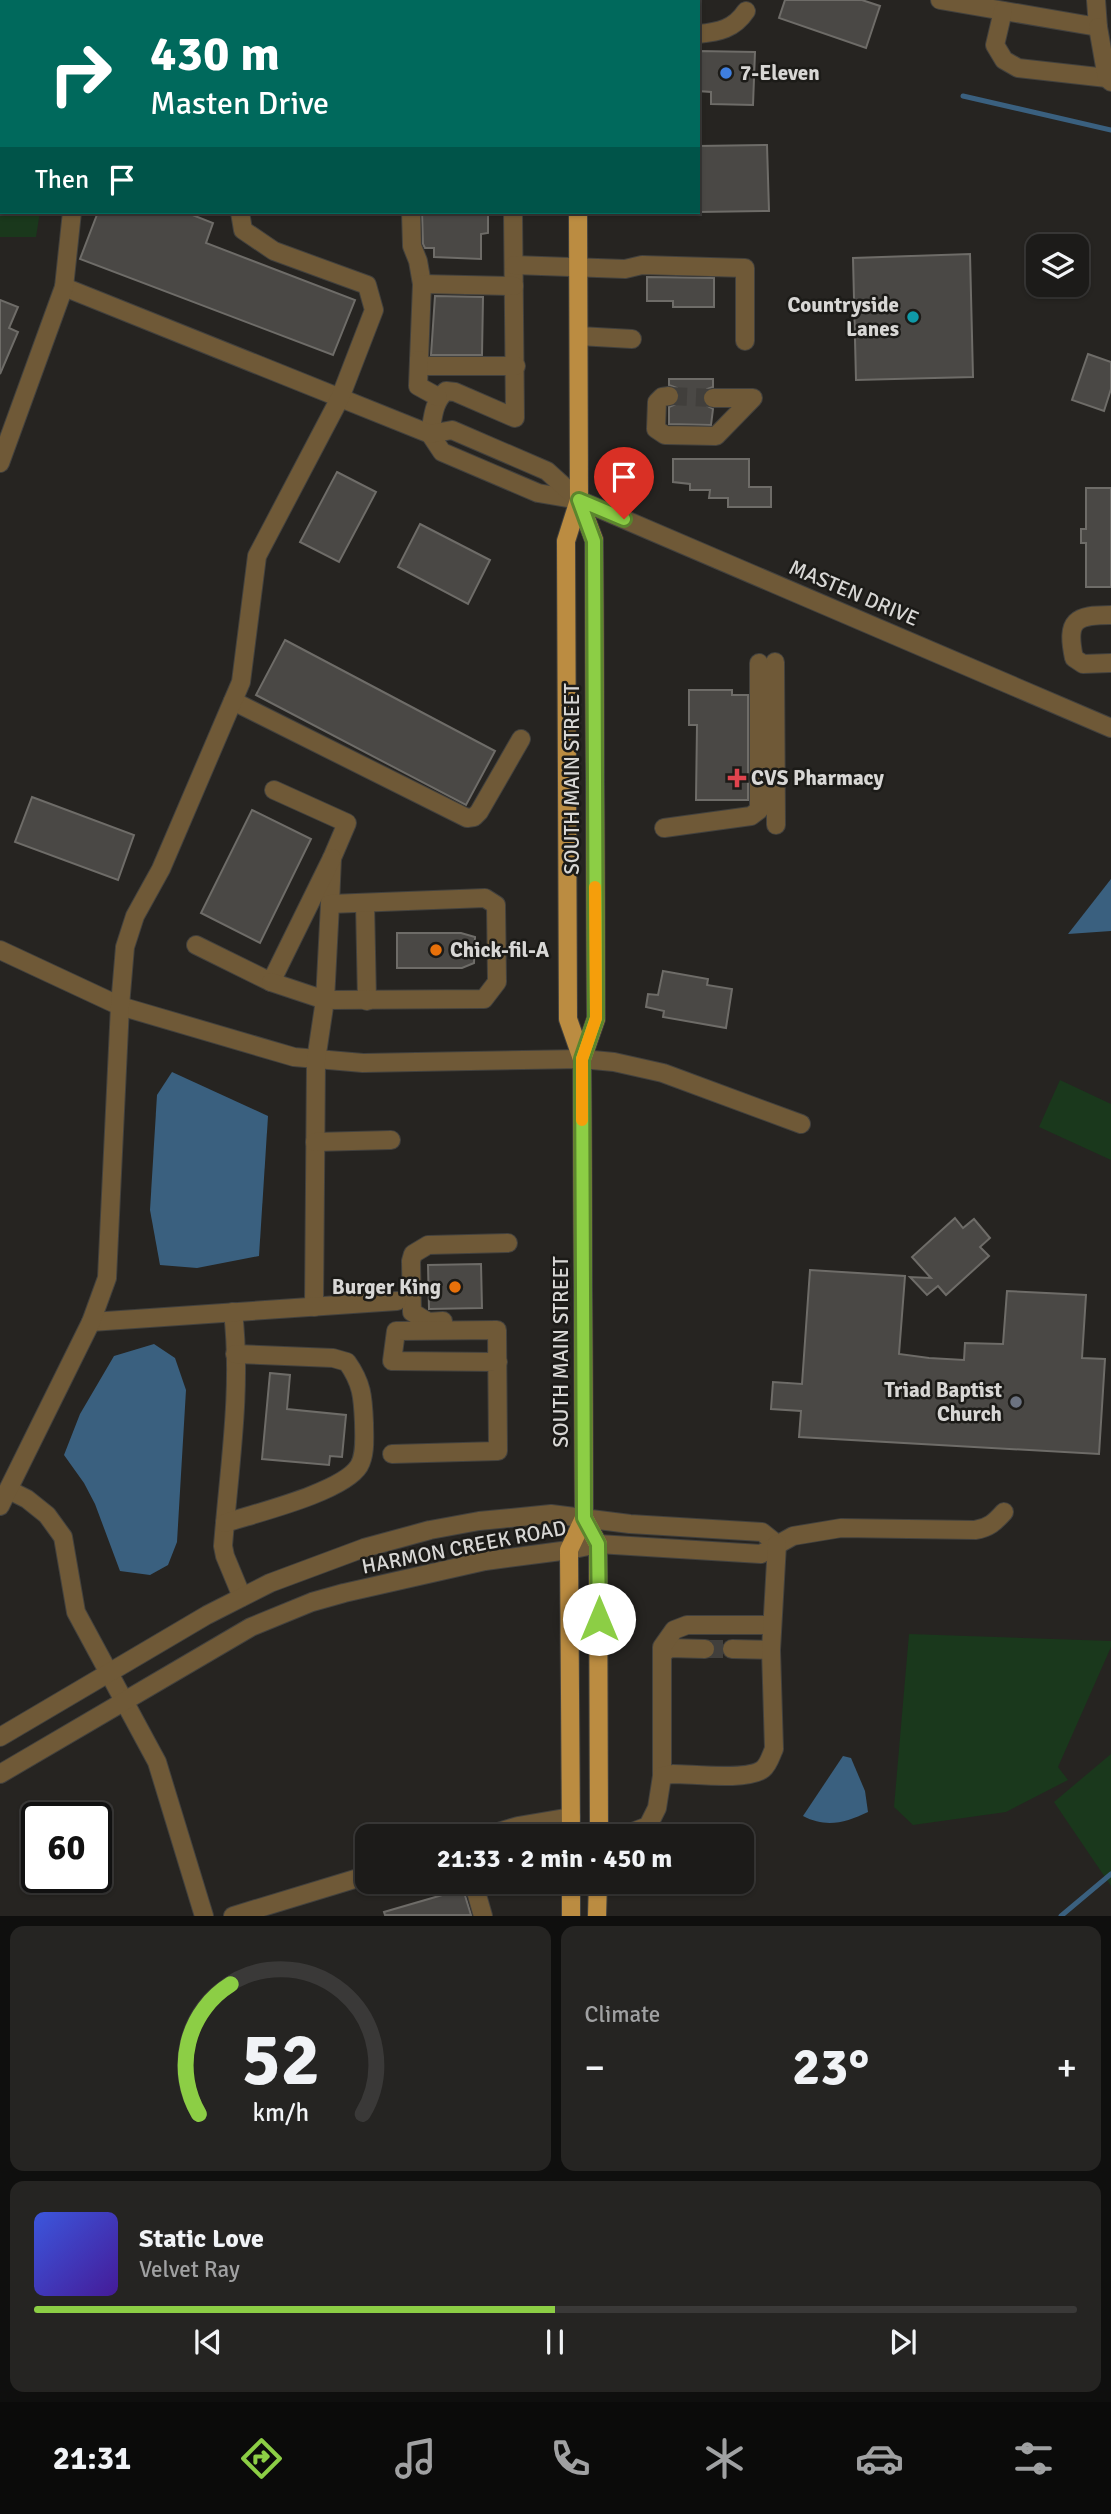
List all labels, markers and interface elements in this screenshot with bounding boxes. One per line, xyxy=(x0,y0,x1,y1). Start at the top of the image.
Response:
text: 430 m xyxy=(150,24,280,84)
icon: right xyxy=(35,28,126,119)
place label: 7-Eleven xyxy=(740,60,820,86)
marker: 7-Eleven xyxy=(718,65,734,81)
text: Masten Drive xyxy=(150,84,329,123)
icon: arrive xyxy=(103,161,141,199)
text: Then xyxy=(35,164,89,196)
map controls xyxy=(1026,234,1089,297)
button: layers xyxy=(1026,234,1089,297)
place label: Countryside Lanes xyxy=(788,292,899,342)
marker: Countryside Lanes xyxy=(905,309,921,325)
pin xyxy=(594,447,654,519)
icon: arrive xyxy=(605,458,643,496)
street label: MASTEN DRIVE xyxy=(785,554,923,632)
street label: SOUTH MAIN STREET xyxy=(559,683,585,875)
place label: CVS Pharmacy xyxy=(751,765,885,791)
marker: CVS Pharmacy xyxy=(729,770,745,786)
place label: Chick-fil-A xyxy=(450,937,550,963)
marker: Chick-fil-A xyxy=(428,942,444,958)
street label: SOUTH MAIN STREET xyxy=(548,1256,574,1448)
place label: Burger King xyxy=(332,1274,441,1300)
marker: Burger King xyxy=(447,1279,463,1295)
place label: Triad Baptist Church xyxy=(884,1377,1002,1427)
marker: Triad Baptist Church xyxy=(1008,1394,1024,1410)
street label: HARMON CREEK ROAD xyxy=(360,1514,568,1580)
position arrow xyxy=(562,1582,636,1656)
speed limit sign: 60 xyxy=(21,1802,112,1893)
text: 21:33 · 2 min · 450 m xyxy=(437,1843,672,1875)
text: Climate xyxy=(585,2000,660,2029)
text: 52 xyxy=(241,2017,320,2106)
text: 23° xyxy=(792,2035,869,2099)
text: − xyxy=(585,2044,605,2091)
text: + xyxy=(1056,2044,1077,2091)
text: km/h xyxy=(252,2097,309,2128)
text: Static Love xyxy=(139,2223,264,2255)
text: Velvet Ray xyxy=(139,2255,240,2284)
icon: previous xyxy=(189,2323,227,2361)
icon: pause xyxy=(536,2323,574,2361)
icon: next xyxy=(884,2323,922,2361)
icon: directions xyxy=(237,2434,286,2483)
icon: music xyxy=(391,2434,440,2483)
icon: phone xyxy=(546,2434,595,2483)
icon: climate xyxy=(700,2434,749,2483)
icon: car xyxy=(855,2434,904,2483)
icon: filters xyxy=(1009,2434,1058,2483)
text: 21:31 xyxy=(53,2439,131,2478)

